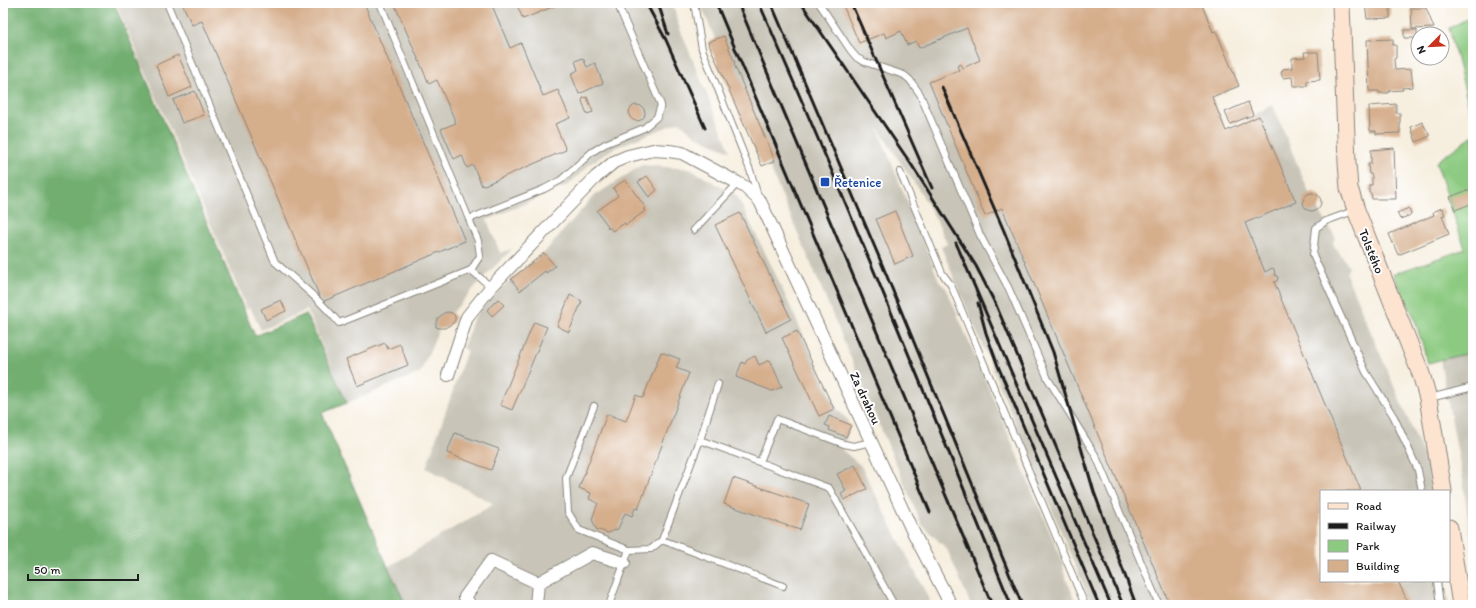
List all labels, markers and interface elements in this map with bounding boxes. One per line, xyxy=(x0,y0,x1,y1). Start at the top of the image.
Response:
north arrow xyxy=(1410,26,1450,66)
text: N xyxy=(1414,44,1429,56)
place label: Řetenice xyxy=(834,175,882,190)
marker: Řetenice xyxy=(819,176,831,188)
street label: Tolstého xyxy=(1356,227,1387,276)
street label: Za drahou xyxy=(847,370,884,427)
legend xyxy=(1320,490,1450,582)
text: Road xyxy=(1356,499,1382,513)
text: Railway xyxy=(1356,519,1396,533)
text: Park xyxy=(1356,539,1380,553)
scale bar xyxy=(28,556,138,582)
text: Building xyxy=(1356,559,1400,573)
text: 50 m xyxy=(34,563,60,577)

